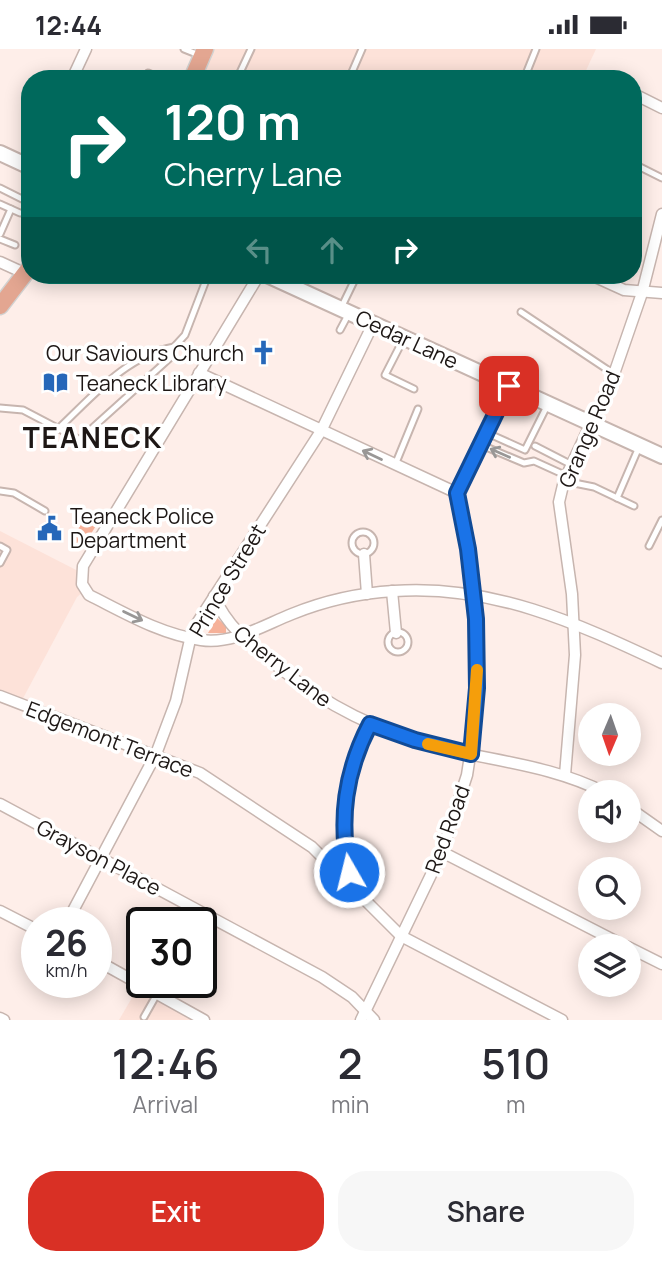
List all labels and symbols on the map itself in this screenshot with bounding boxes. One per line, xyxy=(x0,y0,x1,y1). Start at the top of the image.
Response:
street label: Cedar Lane xyxy=(351,303,463,375)
place label: Our Saviours Church xyxy=(46,339,244,367)
church icon: Our Saviours Church xyxy=(250,339,278,367)
pin xyxy=(479,356,539,416)
street label: Grange Road xyxy=(552,366,626,492)
library icon: Teaneck Library xyxy=(42,369,70,397)
place label: Teaneck Library xyxy=(76,369,227,397)
district label: TEANECK xyxy=(23,418,163,456)
one-way arrow xyxy=(490,446,511,459)
one-way arrow xyxy=(362,447,383,460)
place label: Teaneck Police Department xyxy=(70,502,214,554)
public building icon: Teaneck Police Department xyxy=(36,514,64,542)
street label: Prince Street xyxy=(182,518,272,642)
one-way arrow xyxy=(122,610,143,624)
street label: Cherry Lane xyxy=(228,619,338,713)
street label: Edgemont Terrace xyxy=(22,694,198,784)
north arrow xyxy=(578,703,640,767)
street label: Red Road xyxy=(418,781,476,877)
street label: Grayson Place xyxy=(32,812,166,902)
position arrow xyxy=(312,835,386,909)
speed limit sign: 30 xyxy=(126,907,217,998)

